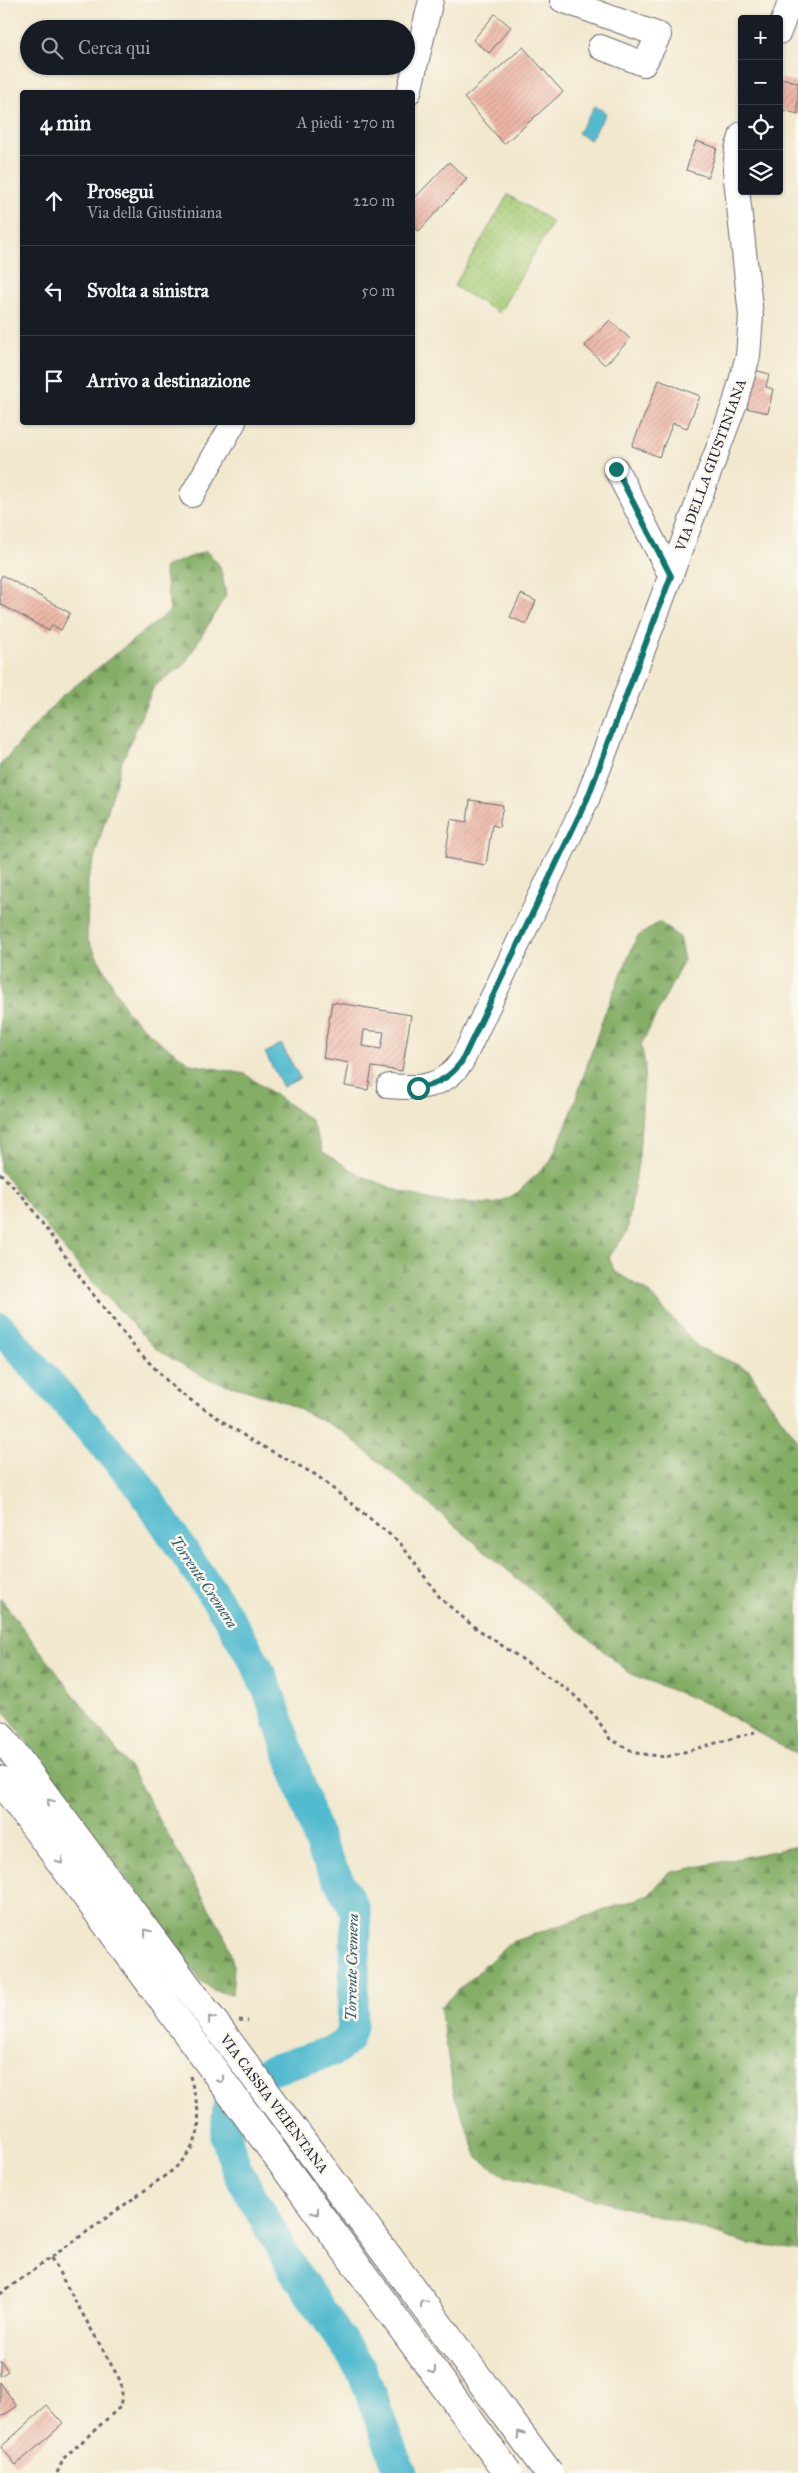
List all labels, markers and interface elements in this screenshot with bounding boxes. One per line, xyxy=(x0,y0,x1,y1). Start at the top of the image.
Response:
map controls xyxy=(738,15,783,195)
button: + xyxy=(738,15,783,60)
search box xyxy=(20,20,415,75)
icon: search xyxy=(38,34,66,62)
text: Cerca qui xyxy=(78,36,150,59)
button: − xyxy=(738,60,783,105)
button: locate xyxy=(738,105,783,150)
text: 4 min xyxy=(40,110,91,136)
text: A piedi · 270 m xyxy=(297,113,395,132)
button: layers xyxy=(738,150,783,195)
text: Prosegui xyxy=(87,180,154,203)
icon: ahead xyxy=(40,187,68,215)
text: 220 m xyxy=(353,191,395,210)
text: Via della Giustiniana xyxy=(87,203,222,222)
icon: left xyxy=(40,277,68,305)
text: Svolta a sinistra xyxy=(87,279,209,302)
text: 50 m xyxy=(361,281,395,300)
icon: arrive xyxy=(40,367,68,395)
text: Arrivo a destinazione xyxy=(87,369,250,392)
street label: VIA DELLA GIUSTINIANA xyxy=(672,376,750,554)
route end xyxy=(605,458,628,481)
route start xyxy=(407,1077,430,1100)
water label: Torrente Cremera xyxy=(167,1533,241,1631)
one-way arrow xyxy=(46,1798,56,1807)
one-way arrow xyxy=(54,1855,63,1865)
water label: Torrente Cremera xyxy=(342,1913,362,2021)
one-way arrow xyxy=(144,1929,152,1938)
one-way arrow xyxy=(208,2015,217,2025)
street label: VIA CASSIA VEIENTANA xyxy=(216,2030,332,2177)
one-way arrow xyxy=(215,2074,224,2084)
one-way arrow xyxy=(310,2206,319,2216)
one-way arrow xyxy=(420,2299,429,2309)
one-way arrow xyxy=(427,2365,435,2374)
one-way arrow xyxy=(517,2430,526,2440)

